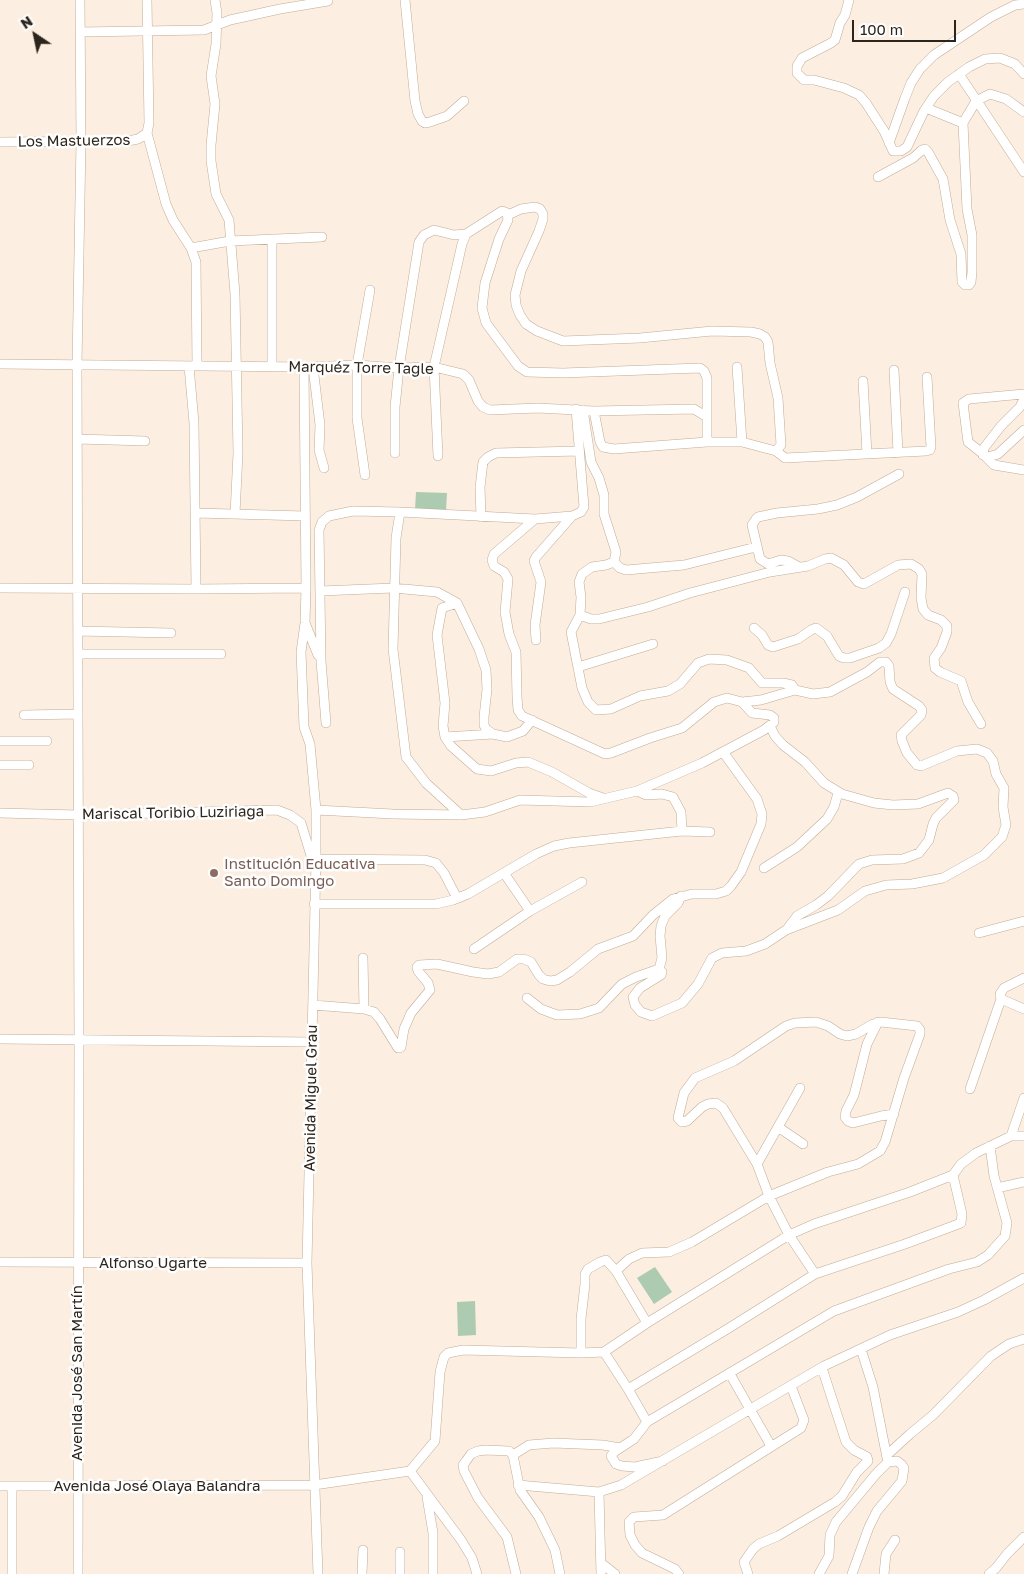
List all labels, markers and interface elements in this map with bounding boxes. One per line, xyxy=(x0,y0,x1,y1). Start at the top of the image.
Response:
north arrow xyxy=(10,10,60,60)
scale bar xyxy=(854,10,958,42)
text: N xyxy=(17,12,35,32)
text: 100 m xyxy=(860,20,903,38)
street label: Los Mastuerzos xyxy=(17,131,131,151)
street label: Marquéz Torre Tagle xyxy=(288,358,434,378)
street label: Mariscal Toribio Luziriaga xyxy=(82,802,264,824)
place label: Institución Educativa Santo Domingo xyxy=(224,855,375,890)
marker: Institución Educativa Santo Domingo xyxy=(208,867,220,879)
street label: Avenida Miguel Grau xyxy=(301,1024,321,1172)
street label: Alfonso Ugarte xyxy=(99,1254,207,1272)
street label: Avenida José San Martín xyxy=(68,1285,86,1461)
street label: Avenida José Olaya Balandra xyxy=(53,1477,261,1495)

